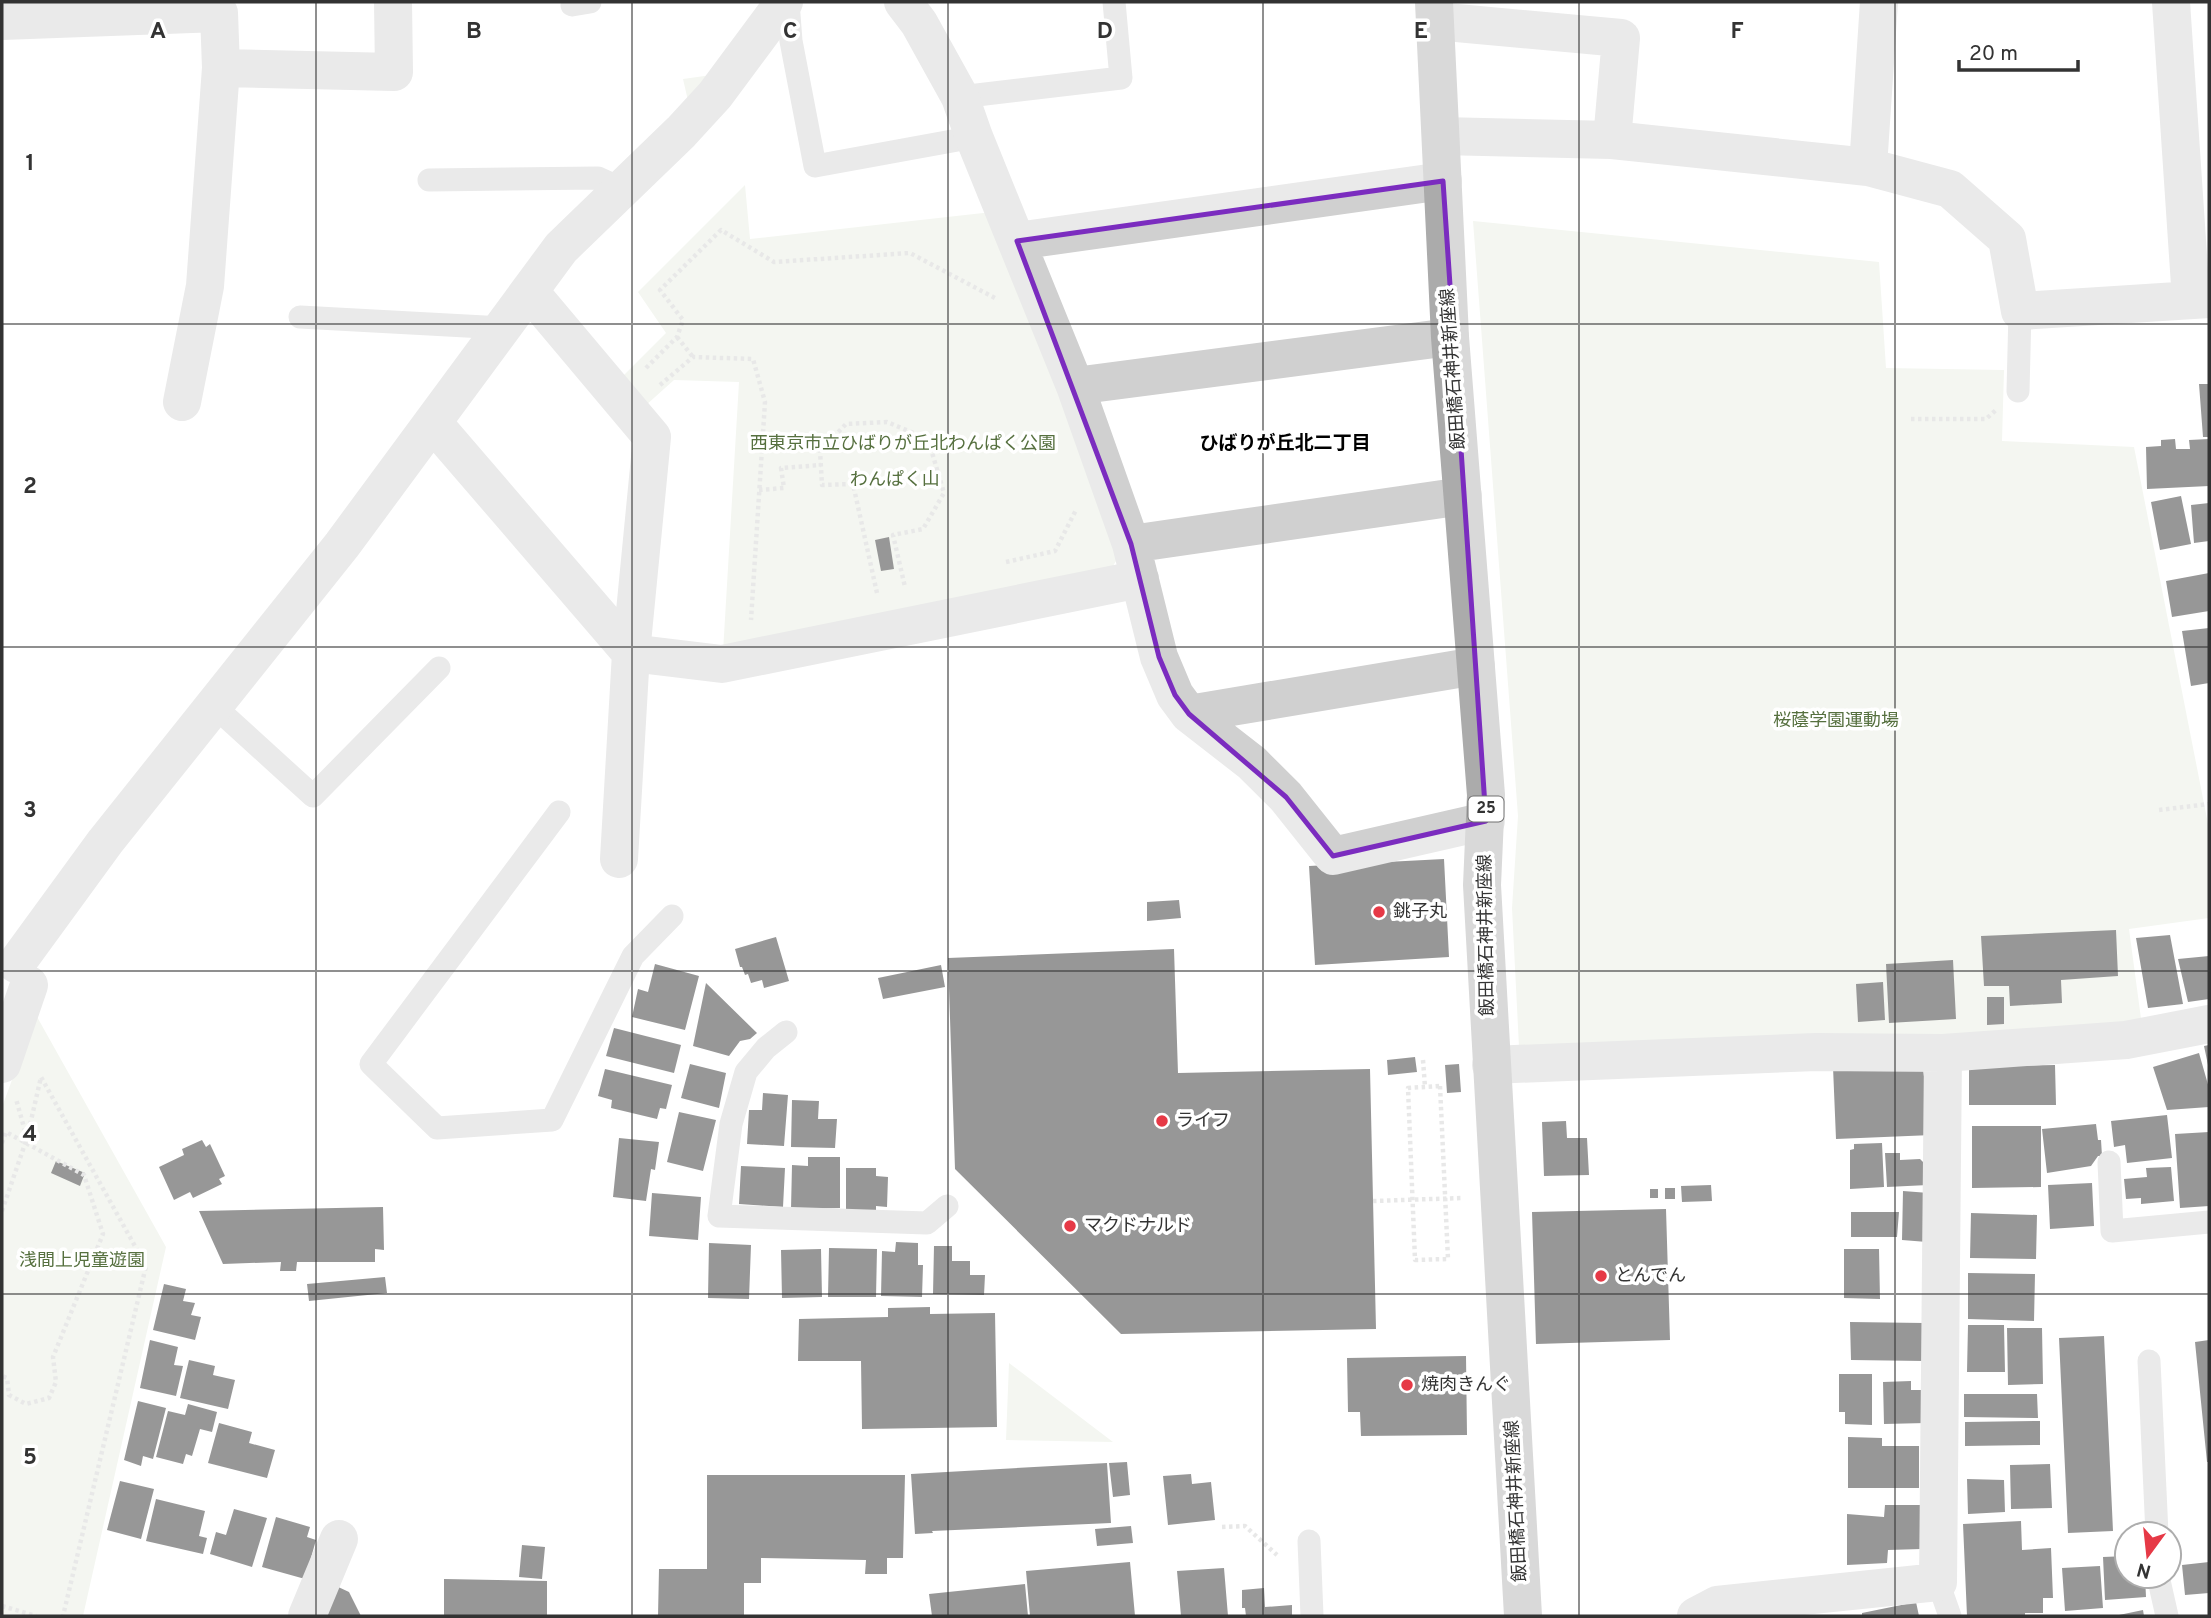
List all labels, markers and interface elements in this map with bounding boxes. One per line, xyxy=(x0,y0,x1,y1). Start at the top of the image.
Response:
text: A xyxy=(150,18,166,47)
text: B xyxy=(466,18,482,47)
text: C xyxy=(783,18,797,47)
text: D xyxy=(1097,18,1113,47)
text: E xyxy=(1414,18,1428,47)
text: F xyxy=(1730,18,1744,47)
scale bar xyxy=(1959,28,2078,72)
text: 20 m xyxy=(1969,41,2018,68)
text: 1 xyxy=(25,150,35,179)
street label: 飯田橋石神井新座線 xyxy=(1437,287,1471,451)
district label: ひばりが丘北二丁目 xyxy=(1199,432,1371,456)
park label: 西東京市立ひばりが丘北わんぱく公園 xyxy=(750,433,1056,456)
park label: わんぱく山 xyxy=(850,469,940,492)
text: 2 xyxy=(23,473,37,502)
park label: 桜蔭学園運動場 xyxy=(1773,710,1899,733)
road number: 25 xyxy=(1468,796,1504,822)
text: 3 xyxy=(23,797,37,826)
street label: 飯田橋石神井新座線 xyxy=(1474,854,1500,1016)
place label: 銚子丸 xyxy=(1393,901,1447,924)
marker: 銚子丸 xyxy=(1371,904,1387,920)
place label: ライフ xyxy=(1176,1110,1230,1133)
marker: ライフ xyxy=(1154,1113,1170,1129)
text: 4 xyxy=(23,1121,37,1150)
place label: マクドナルド xyxy=(1084,1215,1192,1238)
marker: マクドナルド xyxy=(1062,1218,1078,1234)
park label: 浅間上児童遊園 xyxy=(19,1250,145,1273)
place label: とんでん xyxy=(1615,1265,1686,1288)
marker: とんでん xyxy=(1593,1268,1609,1284)
place label: 焼肉きんぐ xyxy=(1421,1374,1511,1397)
marker: 焼肉きんぐ xyxy=(1399,1377,1415,1393)
street label: 飯田橋石神井新座線 xyxy=(1501,1420,1533,1582)
text: 5 xyxy=(23,1444,37,1473)
north arrow xyxy=(2113,1520,2183,1590)
text: N xyxy=(2134,1556,2154,1583)

